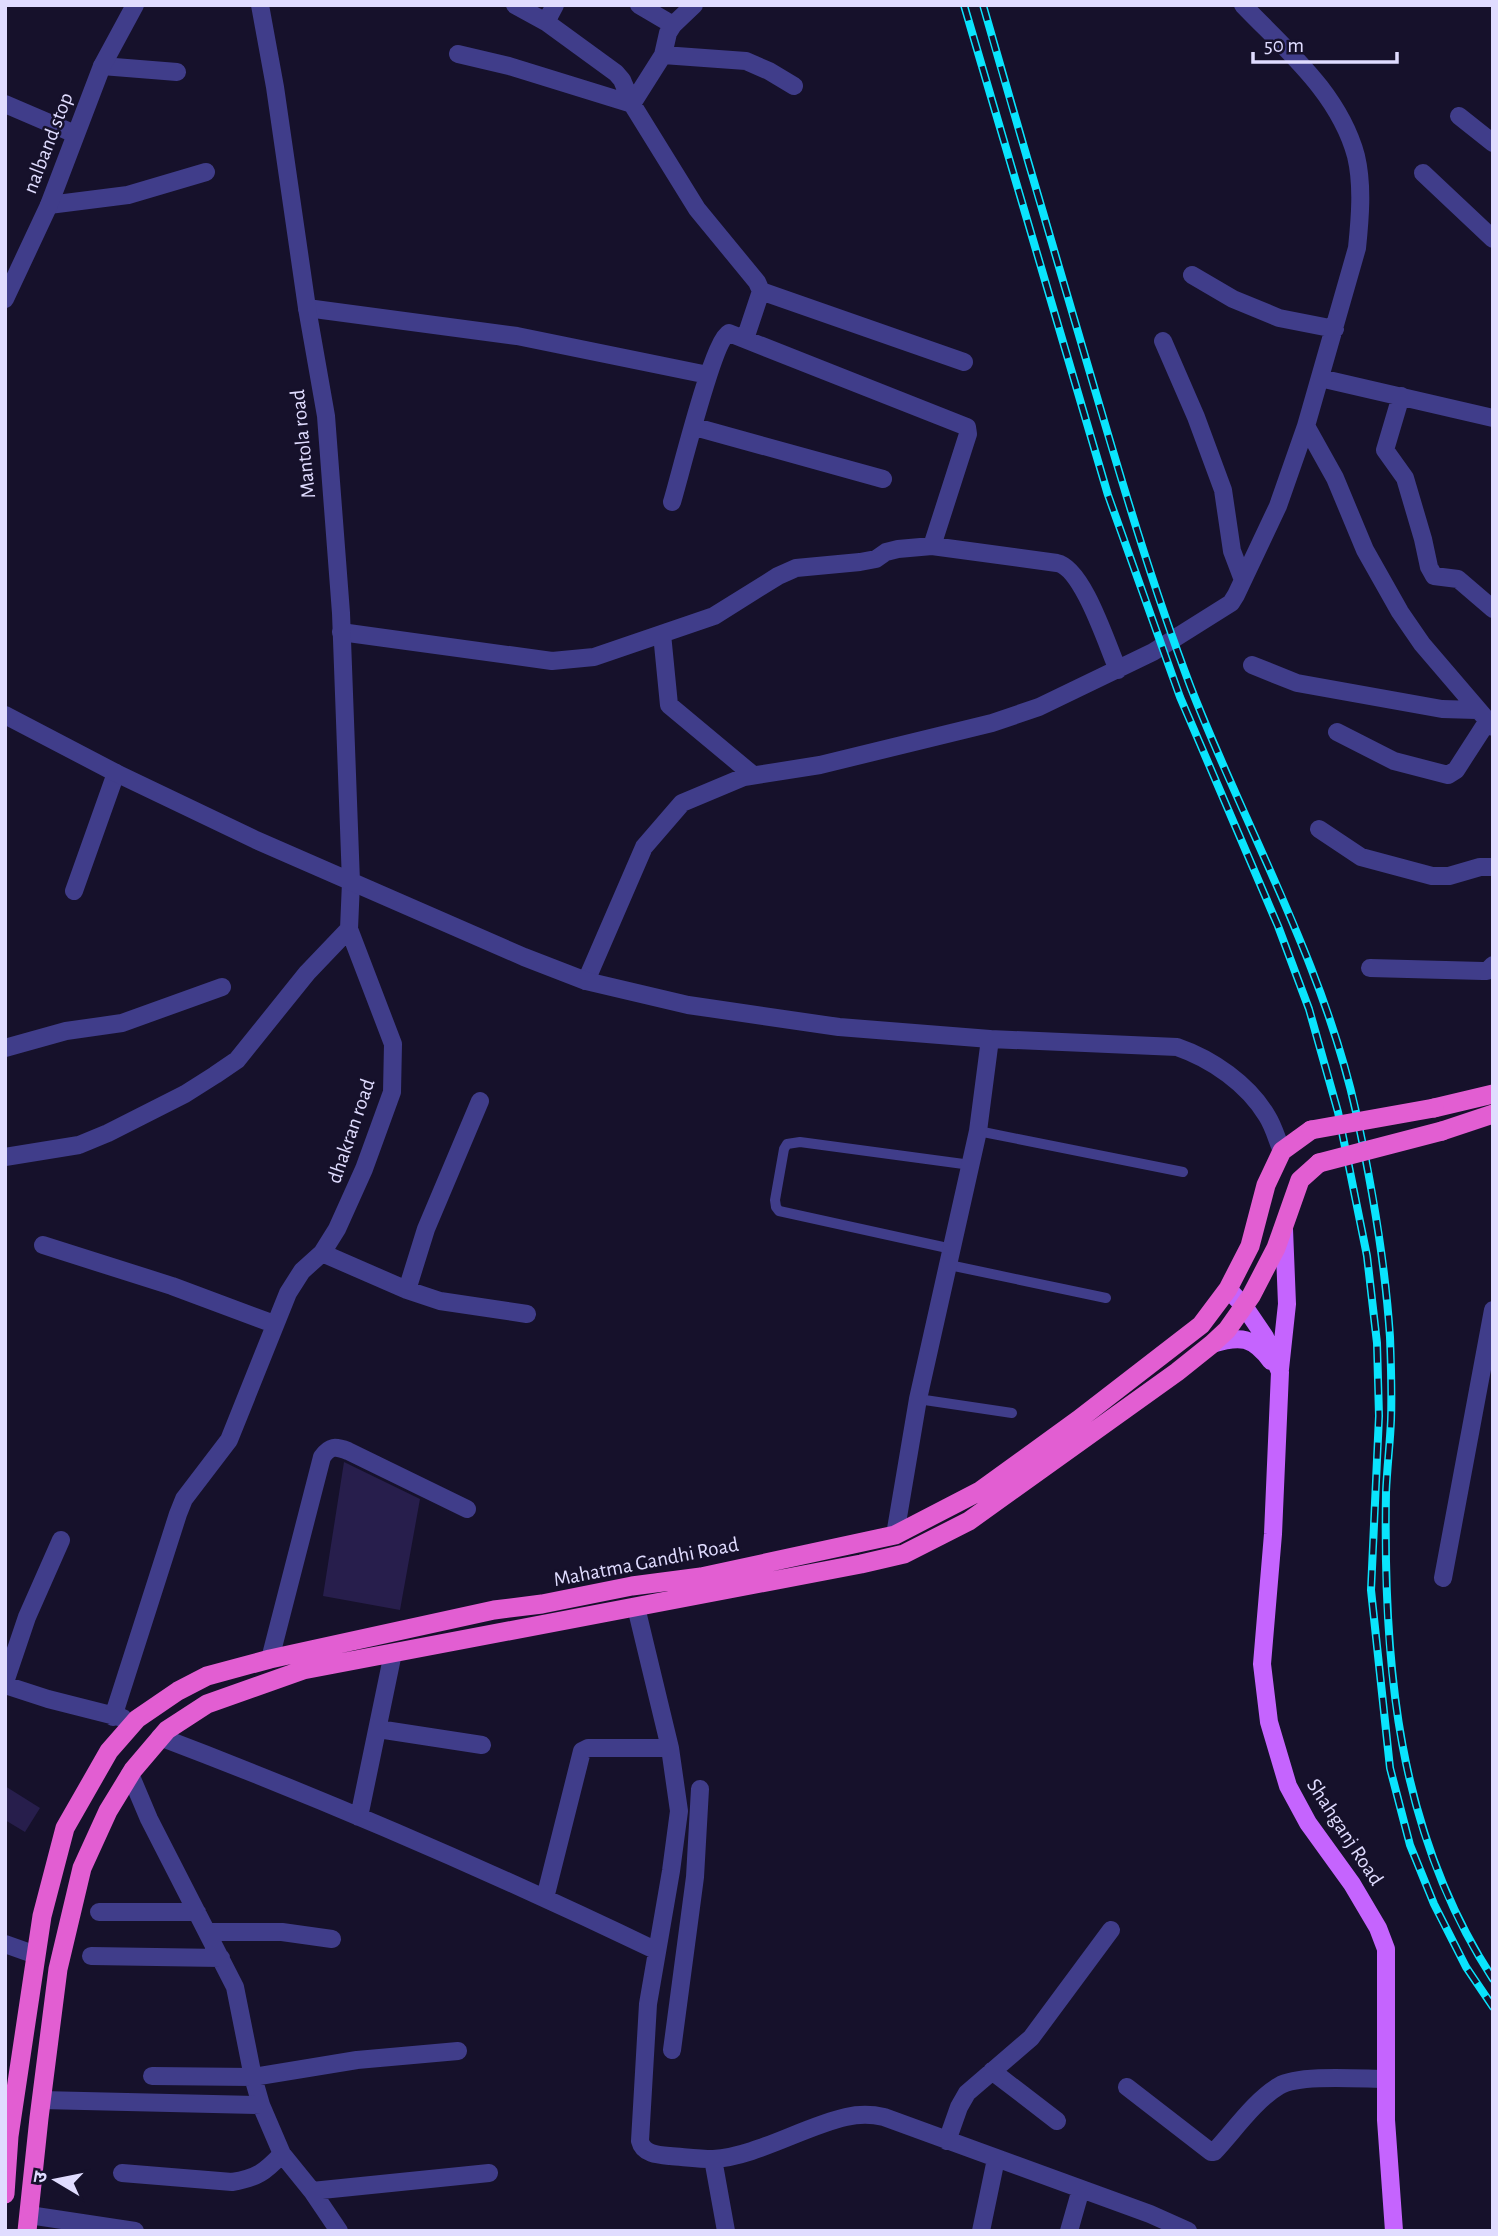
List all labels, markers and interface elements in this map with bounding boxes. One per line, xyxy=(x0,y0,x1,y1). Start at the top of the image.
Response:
scale bar xyxy=(1253,21,1396,65)
text: 50 m xyxy=(1264,35,1304,56)
street label: nalband stop xyxy=(19,90,77,196)
street label: Mantola road xyxy=(287,388,319,499)
street label: dhakran road xyxy=(323,1076,379,1186)
street label: Mahatma Gandhi Road xyxy=(552,1534,740,1590)
street label: Shahganj Road xyxy=(1303,1775,1387,1889)
north arrow xyxy=(21,2145,91,2215)
text: उ xyxy=(30,2169,51,2184)

